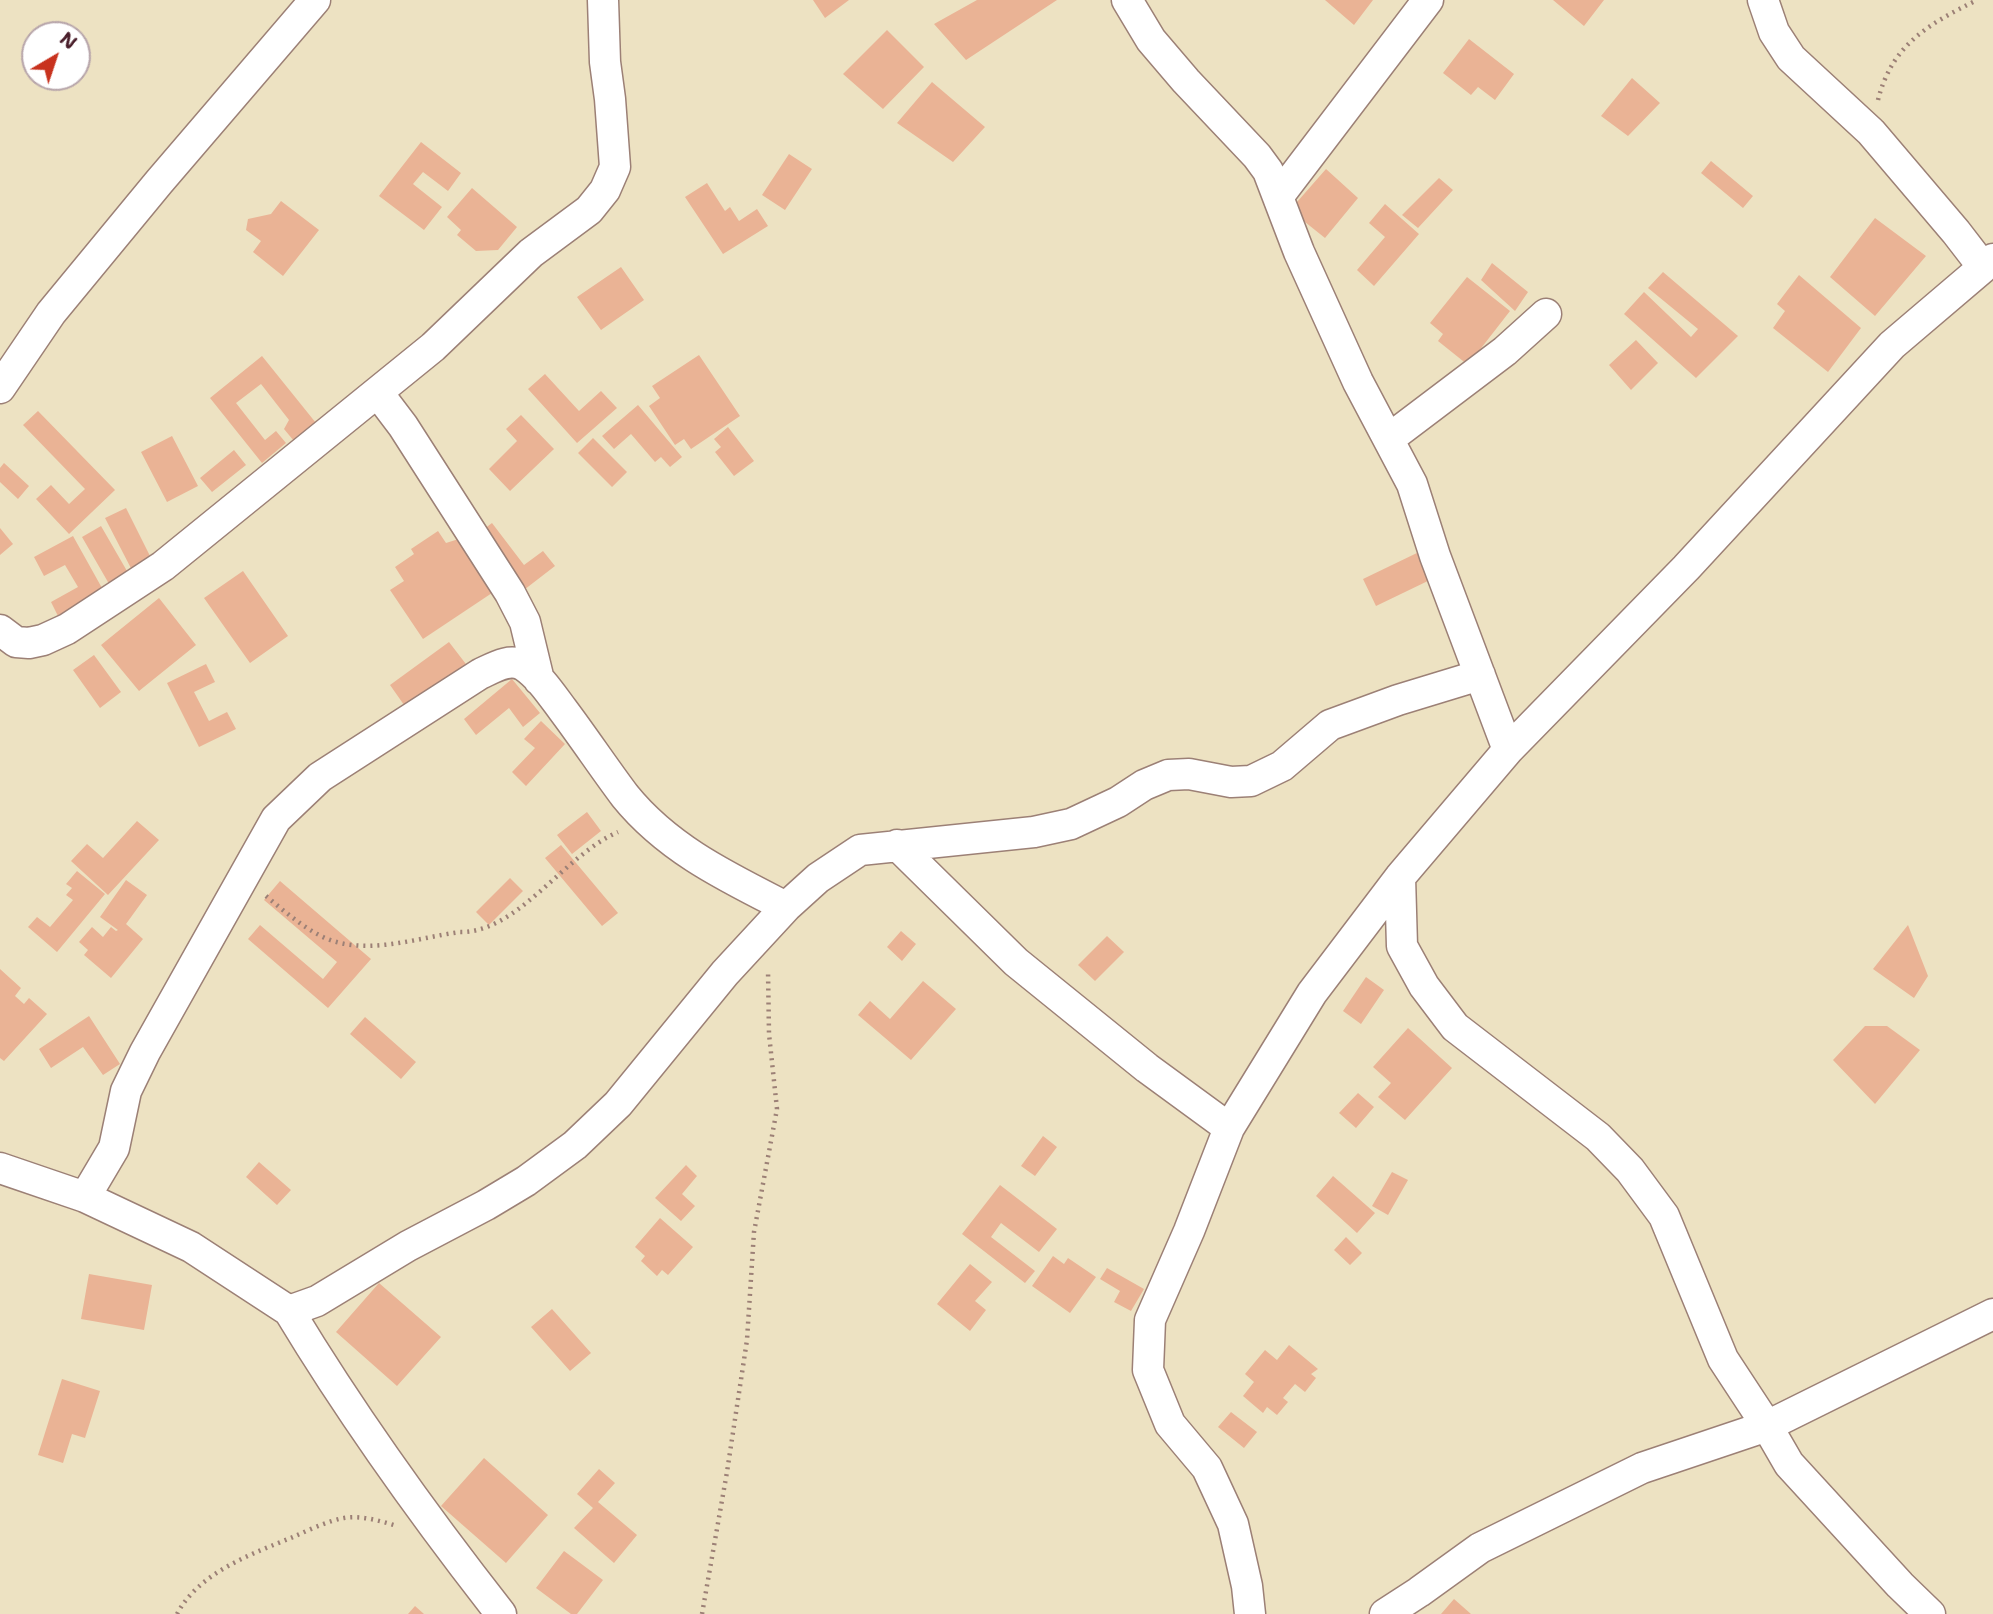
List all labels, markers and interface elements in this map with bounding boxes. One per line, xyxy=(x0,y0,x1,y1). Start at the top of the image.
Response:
north arrow xyxy=(21,21,91,91)
text: N xyxy=(55,26,82,55)

